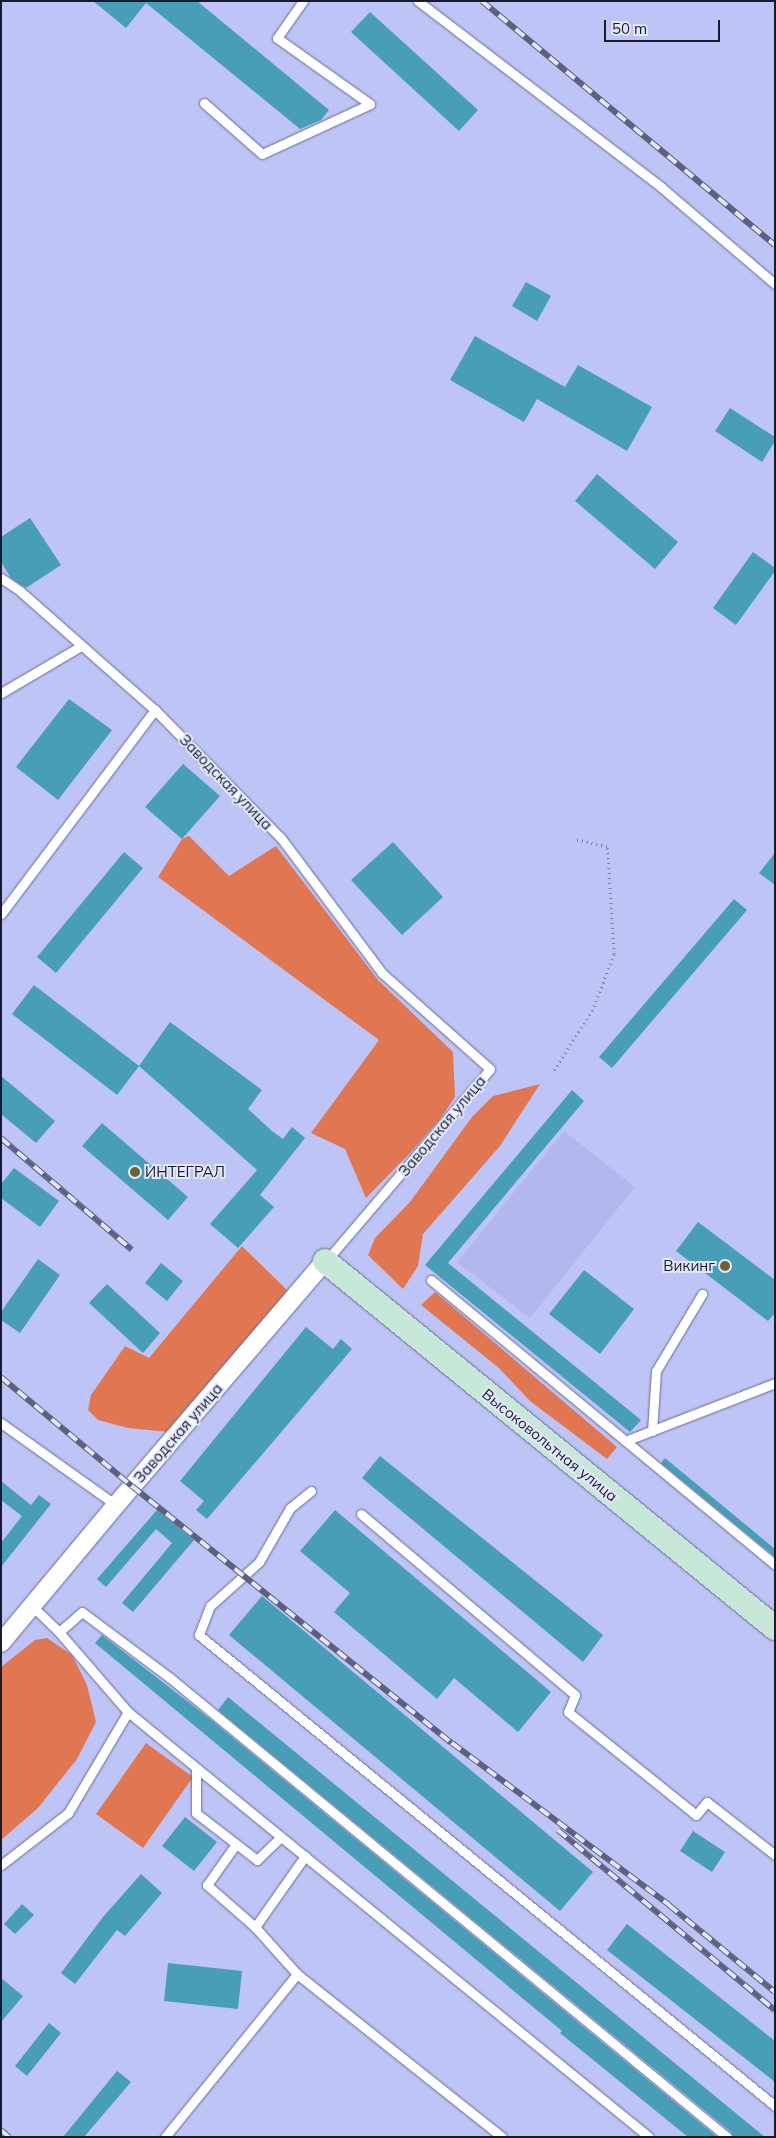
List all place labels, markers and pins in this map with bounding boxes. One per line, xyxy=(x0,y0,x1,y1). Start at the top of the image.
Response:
place label: ИНТЕГРАЛ xyxy=(145,1163,225,1181)
marker: ИНТЕГРАЛ xyxy=(129,1166,141,1178)
place label: Викинг xyxy=(663,1257,715,1275)
marker: Викинг xyxy=(719,1260,731,1272)

